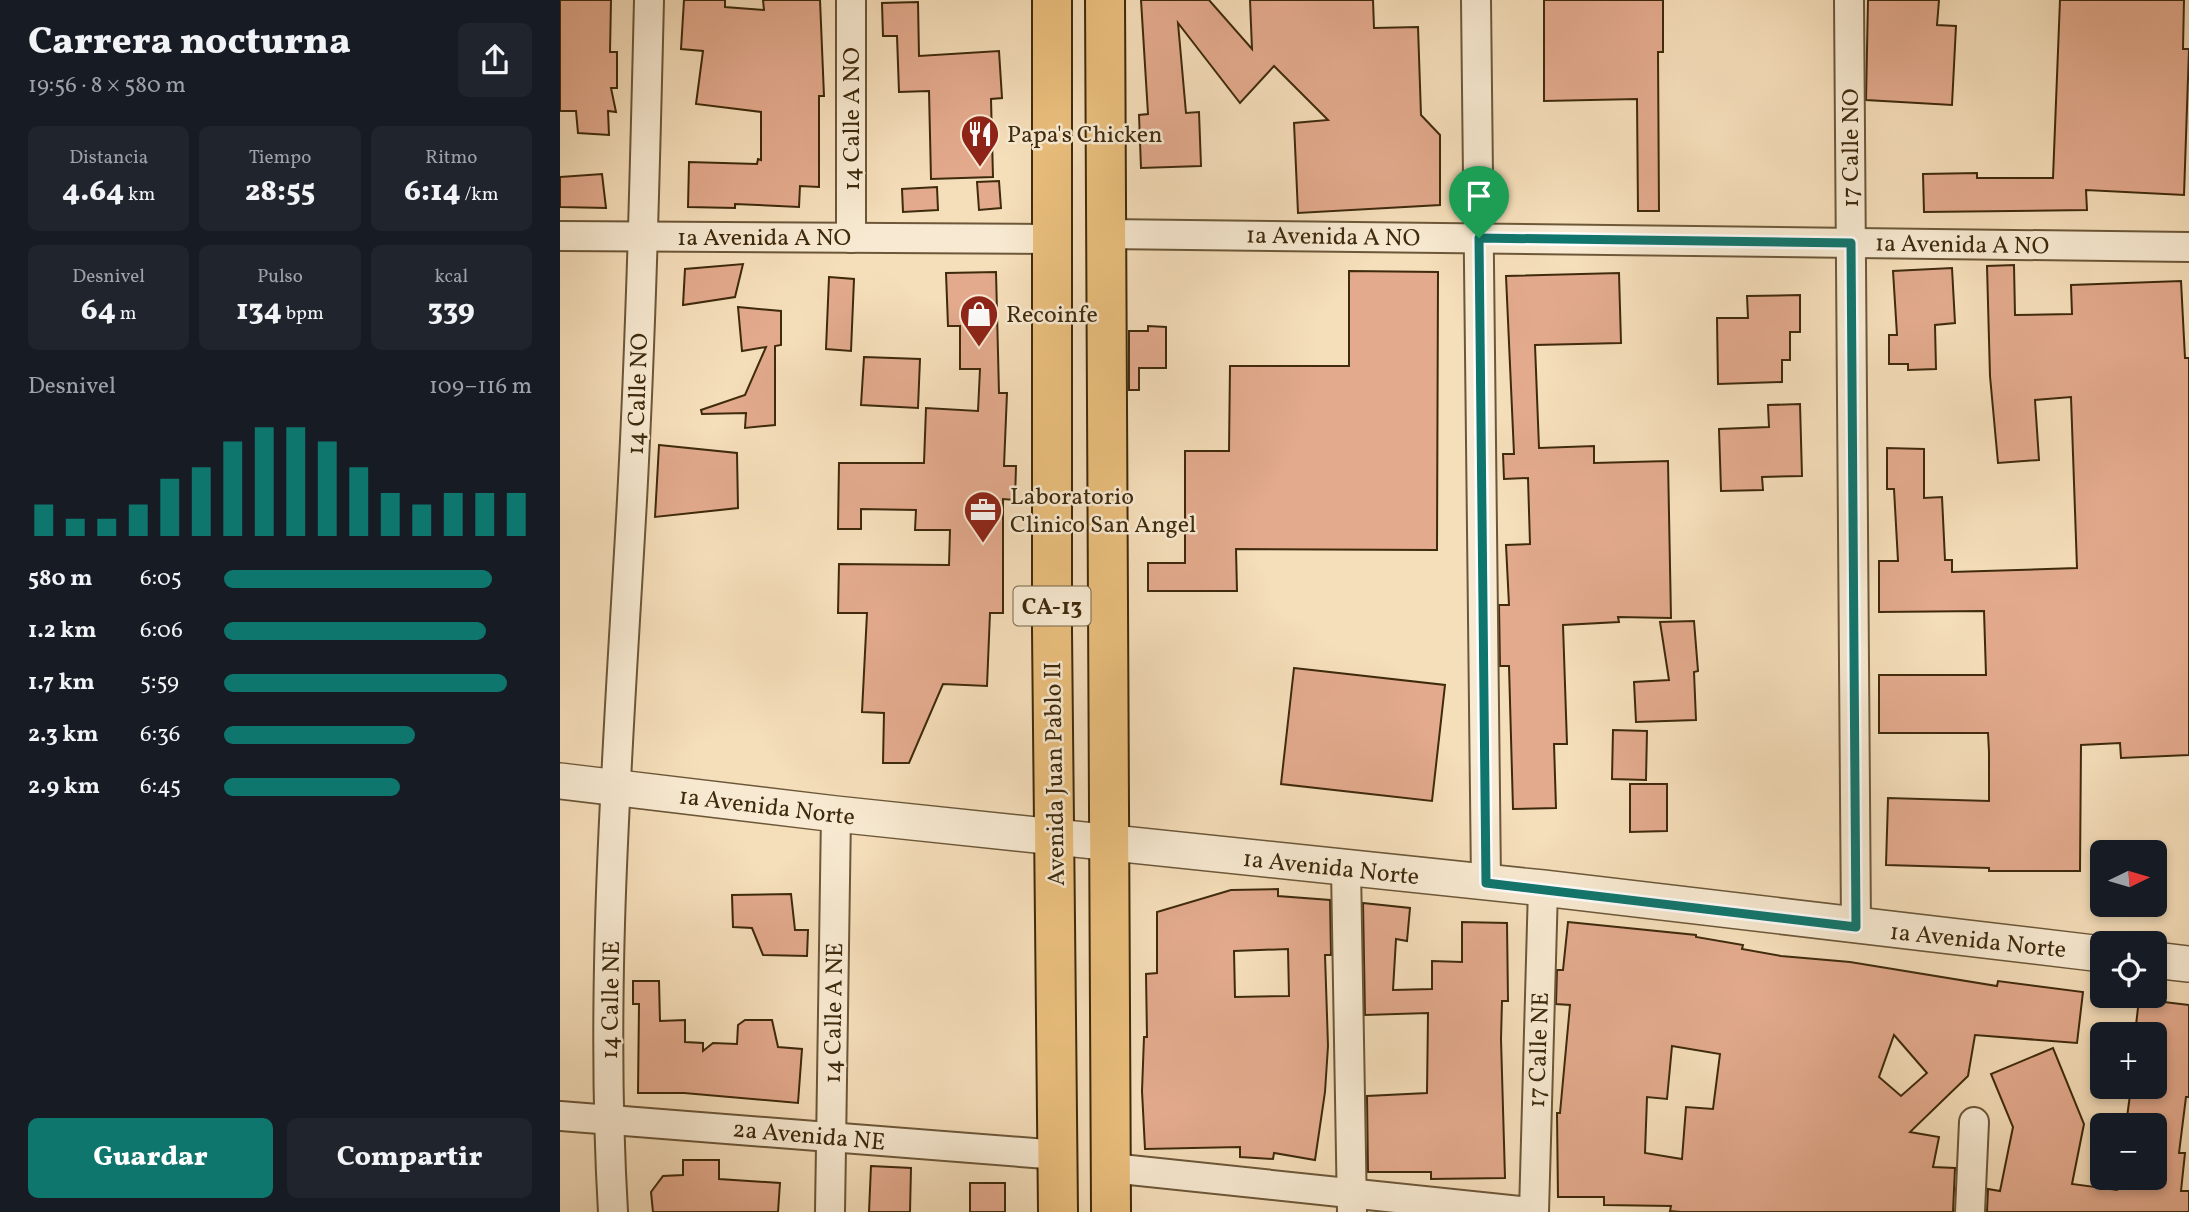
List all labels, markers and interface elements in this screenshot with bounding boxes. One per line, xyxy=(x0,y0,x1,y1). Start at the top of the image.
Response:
text: Carrera nocturna xyxy=(28,17,351,70)
button: share xyxy=(458,23,532,97)
street label: 14 Calle A NO xyxy=(836,47,870,191)
text: 19:56 · 8 × 580 m xyxy=(28,70,186,102)
street label: 17 Calle NO xyxy=(1835,88,1869,208)
restaurant icon: Papa's Chicken xyxy=(959,113,1001,168)
place label: Papa's Chicken xyxy=(1007,119,1163,153)
text: Distancia xyxy=(69,145,148,171)
text: Tiempo xyxy=(249,145,311,171)
text: Ritmo xyxy=(425,145,477,171)
pin xyxy=(1449,166,1509,238)
text: 4.64 xyxy=(62,171,124,213)
text: 28:55 xyxy=(245,171,315,213)
text: 6:14 xyxy=(404,171,461,213)
icon: arrive xyxy=(1460,177,1498,215)
text: km xyxy=(124,182,155,208)
text: /km xyxy=(461,182,499,208)
street label: 1a Avenida A NO xyxy=(1246,219,1420,257)
street label: 1a Avenida A NO xyxy=(677,222,851,256)
street label: 1a Avenida A NO xyxy=(1875,227,2049,265)
text: Desnivel xyxy=(72,264,145,290)
text: Pulso xyxy=(257,264,303,290)
text: kcal xyxy=(434,264,468,290)
text: 64 xyxy=(81,290,116,332)
text: 134 xyxy=(236,290,282,332)
text: 339 xyxy=(428,290,475,332)
shop icon: Recoinfe xyxy=(958,293,1000,348)
place label: Recoinfe xyxy=(1006,299,1098,333)
text: m xyxy=(116,301,136,327)
text: bpm xyxy=(282,301,324,327)
street label: 14 Calle NO xyxy=(620,333,658,456)
text: Desnivel xyxy=(28,371,116,403)
text: 109–116 m xyxy=(429,371,532,403)
place label: Laboratorio Clinico San Angel xyxy=(1010,481,1196,543)
office icon: Laboratorio Clinico San Angel xyxy=(962,489,1004,544)
text: 580 m xyxy=(28,563,93,595)
text: 6:05 xyxy=(140,563,182,595)
road number: CA-13 xyxy=(1014,586,1090,626)
text: 1.2 km xyxy=(28,615,97,647)
text: 6:06 xyxy=(140,615,183,647)
street label: Avenida Juan Pablo II xyxy=(1037,662,1075,886)
text: 1.7 km xyxy=(28,667,95,699)
text: 5:59 xyxy=(140,667,179,699)
text: 2.3 km xyxy=(28,719,99,751)
text: 6:36 xyxy=(140,719,181,751)
text: 2.9 km xyxy=(28,771,100,803)
text: 6:45 xyxy=(140,771,181,803)
street label: 1a Avenida Norte xyxy=(677,780,857,836)
north arrow xyxy=(2090,840,2166,917)
map controls xyxy=(2090,840,2167,1190)
street label: 1a Avenida Norte xyxy=(1241,843,1421,895)
street label: 1a Avenida Norte xyxy=(1888,916,2068,968)
button: locate xyxy=(2090,931,2167,1008)
street label: 14 Calle NE xyxy=(594,940,630,1060)
street label: 14 Calle A NE xyxy=(817,942,853,1084)
street label: 17 Calle NE xyxy=(1521,991,1559,1109)
button: + xyxy=(2090,1022,2167,1099)
street label: 2a Avenida NE xyxy=(731,1113,887,1161)
button: − xyxy=(2090,1113,2167,1190)
button: Guardar xyxy=(28,1118,273,1198)
button: Compartir xyxy=(287,1118,532,1198)

